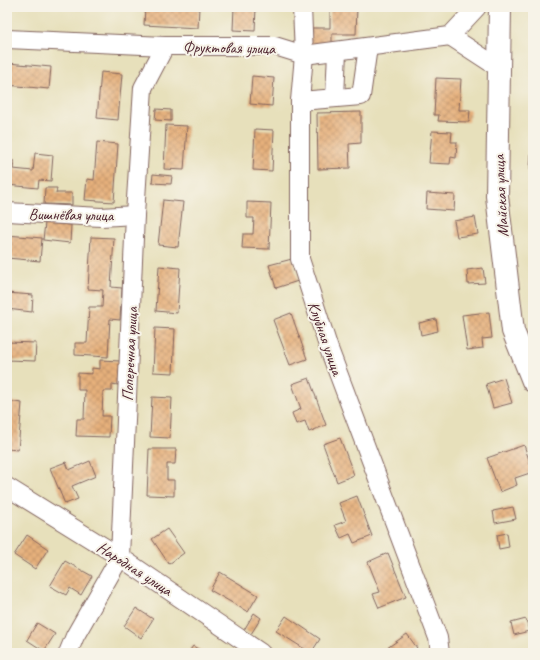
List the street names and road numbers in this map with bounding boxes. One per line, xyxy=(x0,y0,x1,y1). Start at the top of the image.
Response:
street label: Фруктовая улица xyxy=(183,37,276,59)
street label: Майская улица xyxy=(489,153,513,237)
street label: Вишнёвая улица xyxy=(28,204,115,226)
street label: Клубная улица xyxy=(303,299,347,379)
street label: Поперечная улица xyxy=(118,305,143,402)
street label: Народная улица xyxy=(93,537,177,601)

